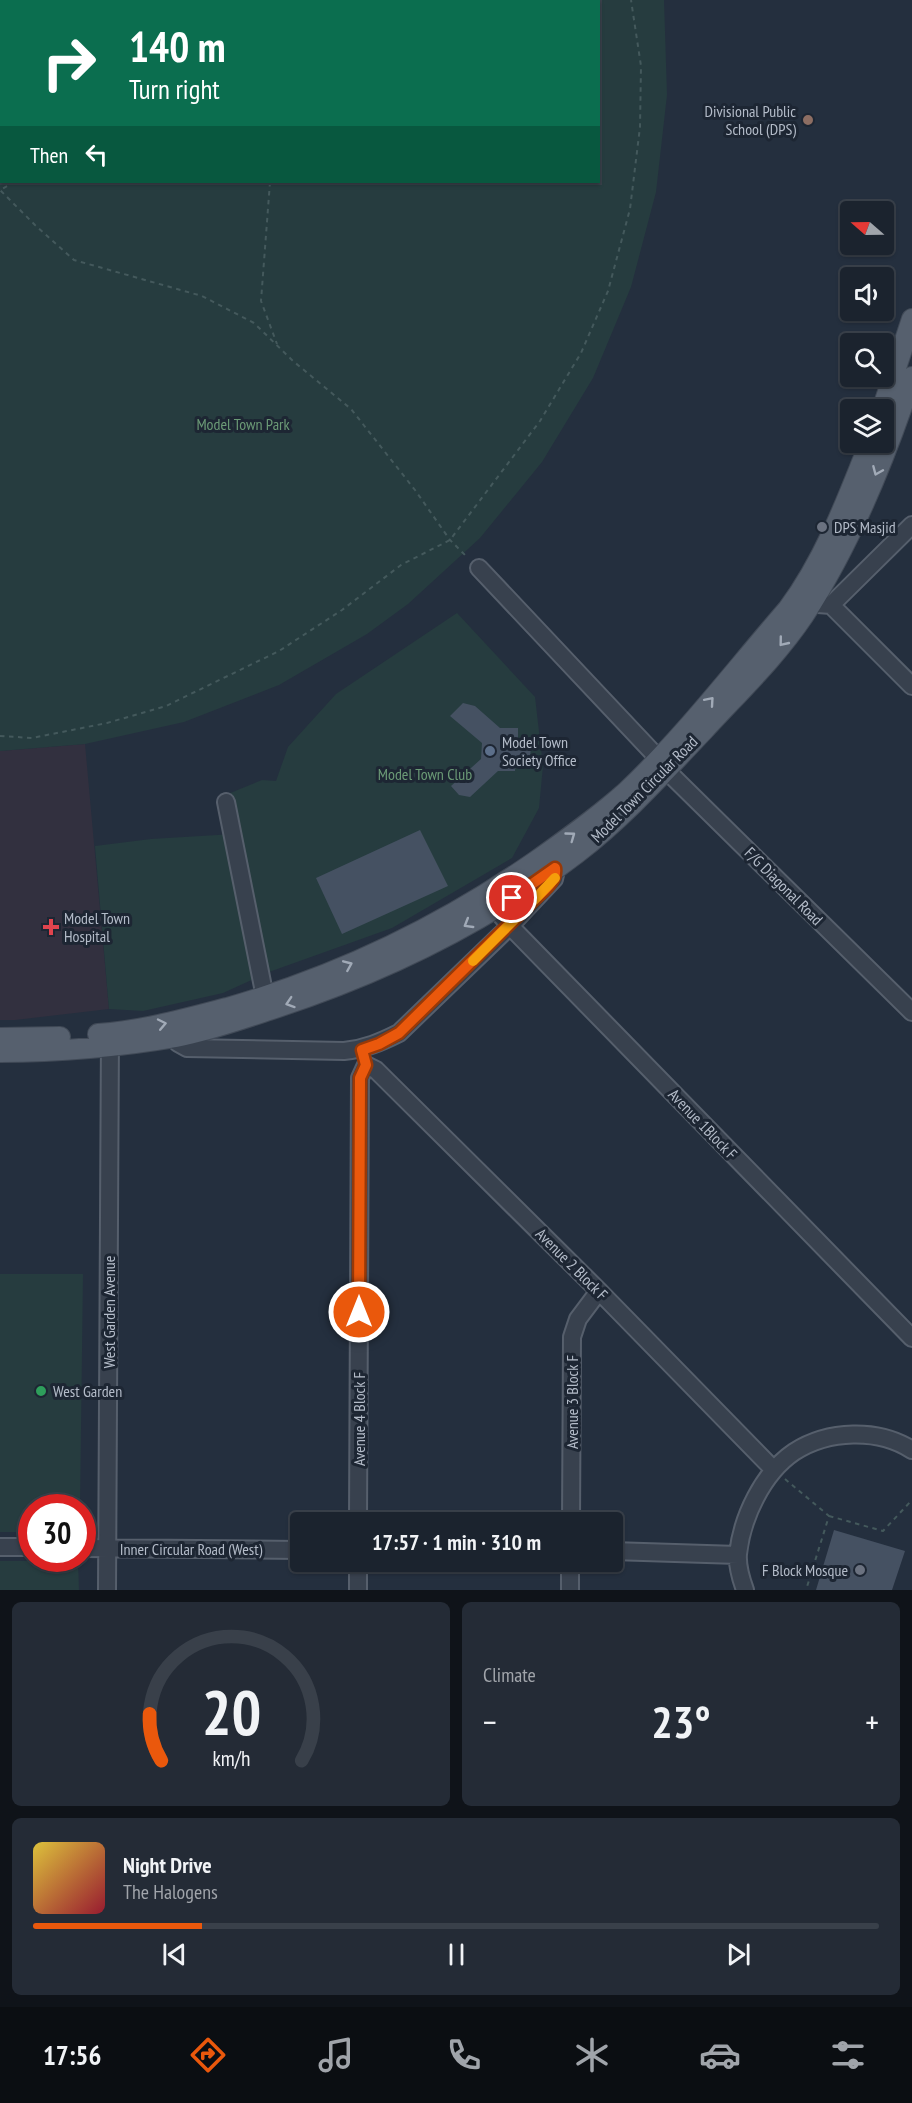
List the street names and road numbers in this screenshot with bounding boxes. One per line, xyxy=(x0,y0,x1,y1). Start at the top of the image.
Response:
street label: Model Town Circular Road xyxy=(587,731,702,846)
street label: F/G Diagonal Road xyxy=(741,843,827,929)
street label: Avenue 1Block F xyxy=(664,1084,742,1164)
street label: Avenue 2 Block F xyxy=(532,1224,612,1304)
street label: West Garden Avenue xyxy=(99,1256,119,1368)
street label: Avenue 3 Block F xyxy=(562,1355,582,1449)
street label: Avenue 4 Block F xyxy=(349,1372,369,1466)
street label: Inner Circular Road (West) xyxy=(120,1539,263,1559)

